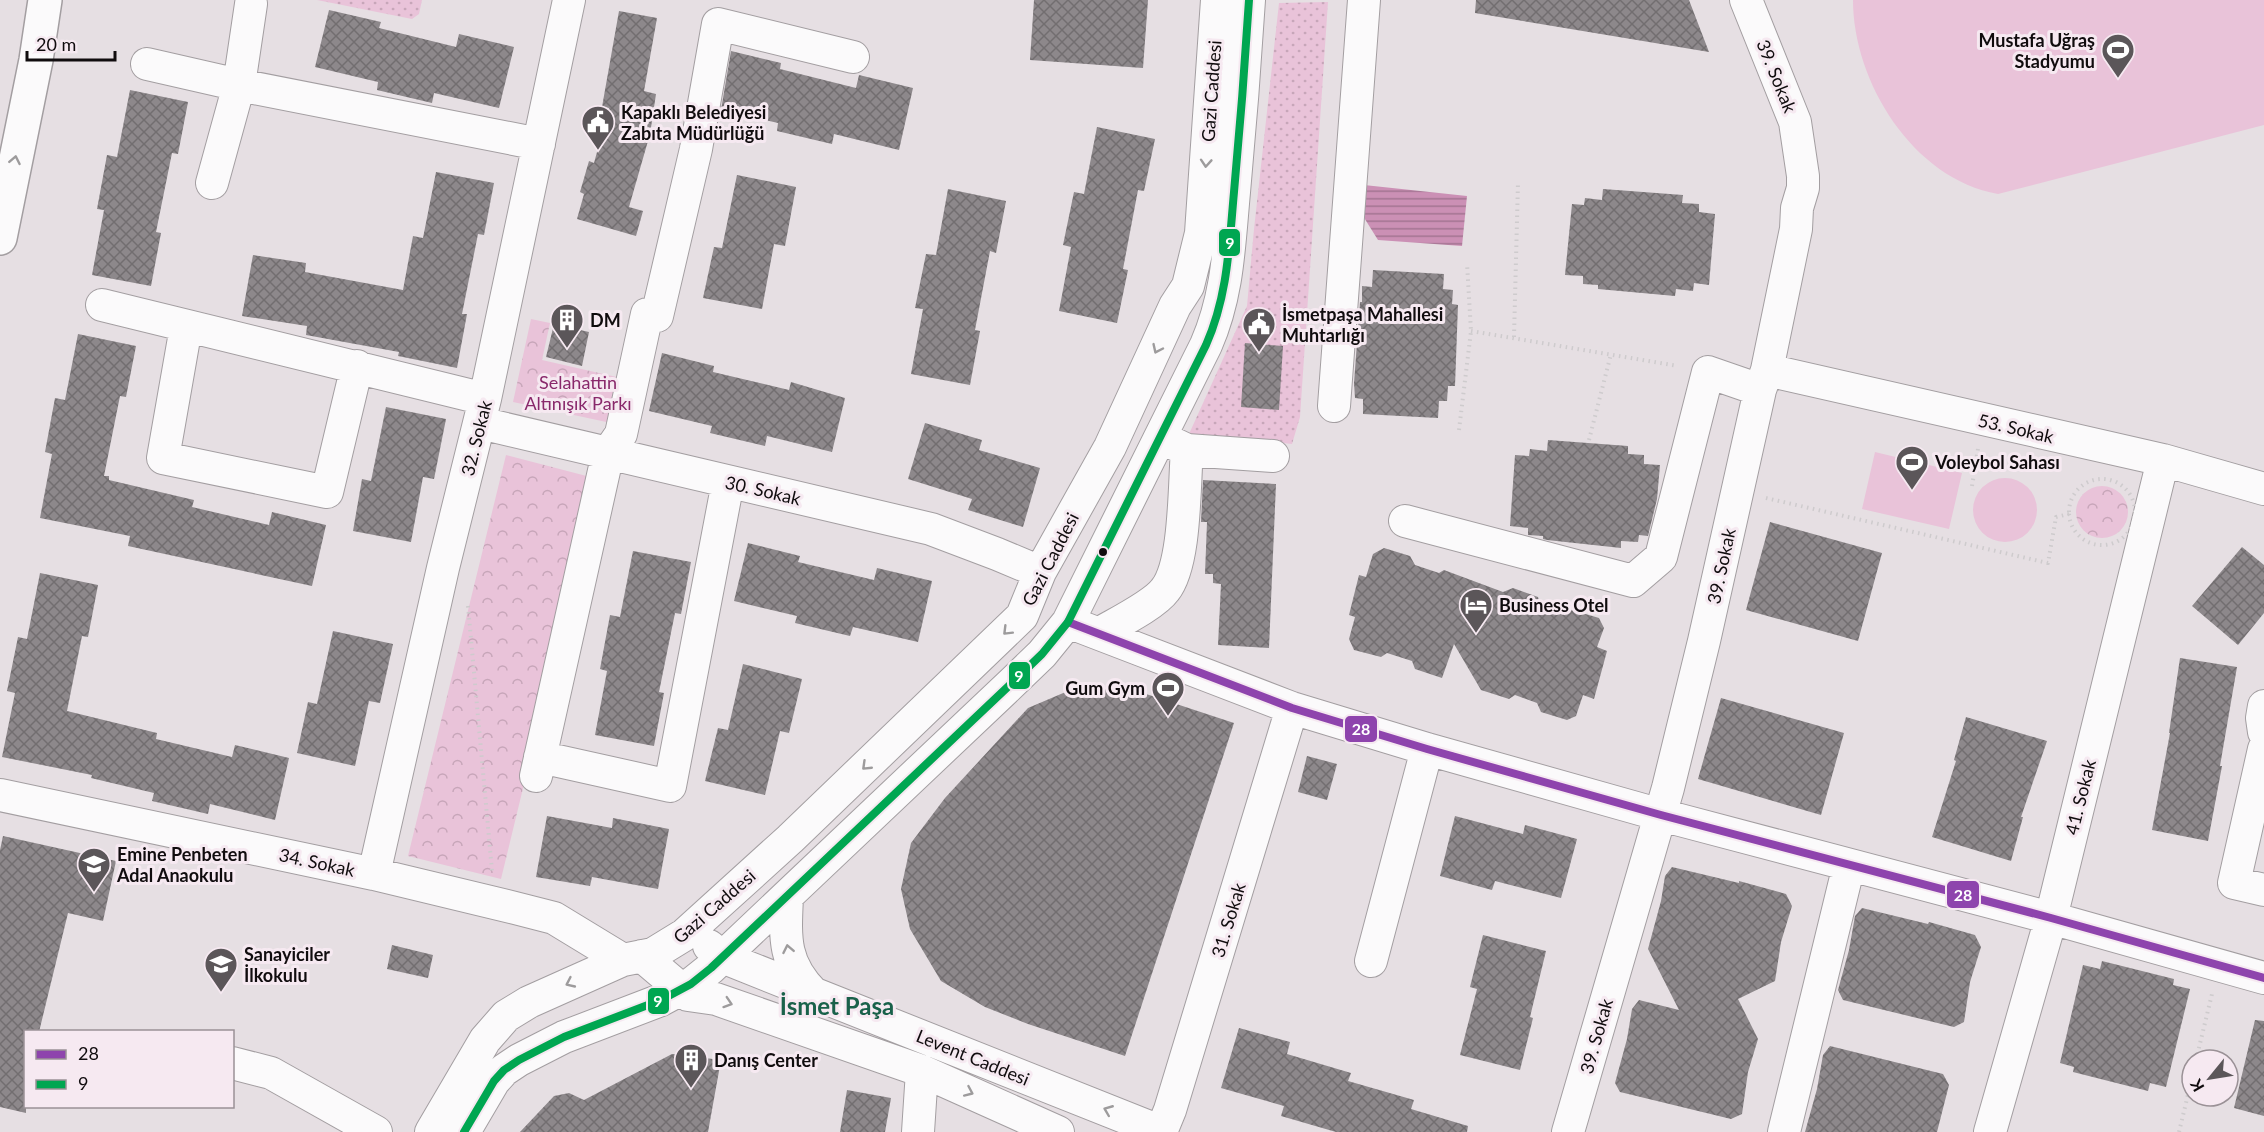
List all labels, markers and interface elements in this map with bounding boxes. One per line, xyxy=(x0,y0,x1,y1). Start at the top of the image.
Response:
scale bar xyxy=(27,24,116,62)
place label: Mustafa Uğraş Stadyumu xyxy=(1978,29,2095,72)
sports icon: Mustafa Uğraş Stadyumu xyxy=(2100,32,2136,79)
text: 20 m xyxy=(36,33,76,55)
street label: 39. Sokak xyxy=(1752,36,1802,117)
street label: Gazi Caddesi xyxy=(1196,39,1226,143)
place label: Kapaklı Belediyesi Zabıta Müdürlüğü xyxy=(621,101,766,144)
public building icon: Kapaklı Belediyesi Zabıta Müdürlüğü xyxy=(580,104,616,151)
one-way arrow xyxy=(8,155,21,165)
one-way arrow xyxy=(1200,159,1213,168)
line badge: 9 xyxy=(1218,228,1241,257)
text: 9 xyxy=(1225,233,1235,252)
building icon: DM xyxy=(549,302,585,349)
place label: İsmetpaşa Mahallesi Muhtarlığı xyxy=(1282,303,1443,346)
public building icon: İsmetpaşa Mahallesi Muhtarlığı xyxy=(1241,306,1277,353)
place label: DM xyxy=(590,309,621,331)
one-way arrow xyxy=(1152,342,1164,353)
park label: Selahattin Altınışık Parkı xyxy=(524,371,632,414)
street label: 32. Sokak xyxy=(456,397,496,478)
street label: 53. Sokak xyxy=(1976,409,2057,448)
sports icon: Voleybol Sahası xyxy=(1894,444,1930,491)
place label: Voleybol Sahası xyxy=(1934,451,2060,473)
street label: 30. Sokak xyxy=(723,471,804,510)
street label: Gazi Caddesi xyxy=(1017,509,1083,609)
street label: 39. Sokak xyxy=(1702,525,1740,606)
unlabelled marker xyxy=(1097,546,1109,558)
hotel icon: Business Otel xyxy=(1458,587,1494,634)
place label: Business Otel xyxy=(1499,594,1609,616)
one-way arrow xyxy=(1003,624,1014,635)
line badge: 9 xyxy=(1008,661,1031,690)
text: 9 xyxy=(1014,666,1024,685)
sports icon: Gum Gym xyxy=(1150,670,1186,717)
place label: Gum Gym xyxy=(1065,677,1145,699)
line badge: 28 xyxy=(1344,715,1378,743)
text: 28 xyxy=(1352,719,1370,738)
street label: 41. Sokak xyxy=(2060,756,2100,837)
one-way arrow xyxy=(863,759,874,770)
place label: Emine Penbeten Adal Anaokulu xyxy=(116,843,248,886)
street label: 34. Sokak xyxy=(277,843,358,881)
school or university icon: Emine Penbeten Adal Anaokulu xyxy=(76,846,112,893)
street label: Gazi Caddesi xyxy=(668,864,760,948)
street label: 31. Sokak xyxy=(1206,879,1250,960)
line badge: 28 xyxy=(1946,880,1980,909)
text: 28 xyxy=(1954,885,1972,904)
place label: Sanayiciler İlkokulu xyxy=(244,943,330,986)
one-way arrow xyxy=(782,945,795,955)
school or university icon: Sanayiciler İlkokulu xyxy=(203,946,239,993)
one-way arrow xyxy=(565,976,576,988)
line badge: 9 xyxy=(647,987,670,1015)
text: 9 xyxy=(653,991,663,1010)
district label: İsmet Paşa xyxy=(780,991,894,1020)
street label: 39. Sokak xyxy=(1575,995,1617,1076)
one-way arrow xyxy=(722,996,733,1008)
street label: Levent Caddesi xyxy=(913,1024,1033,1090)
legend xyxy=(24,1030,234,1108)
text: 28 xyxy=(78,1042,99,1064)
building icon: Danış Center xyxy=(673,1042,709,1089)
north arrow xyxy=(2180,1048,2240,1108)
place label: Danış Center xyxy=(714,1049,818,1071)
text: 9 xyxy=(78,1072,88,1094)
text: K xyxy=(2185,1075,2208,1095)
one-way arrow xyxy=(963,1085,974,1097)
one-way arrow xyxy=(1103,1105,1114,1118)

